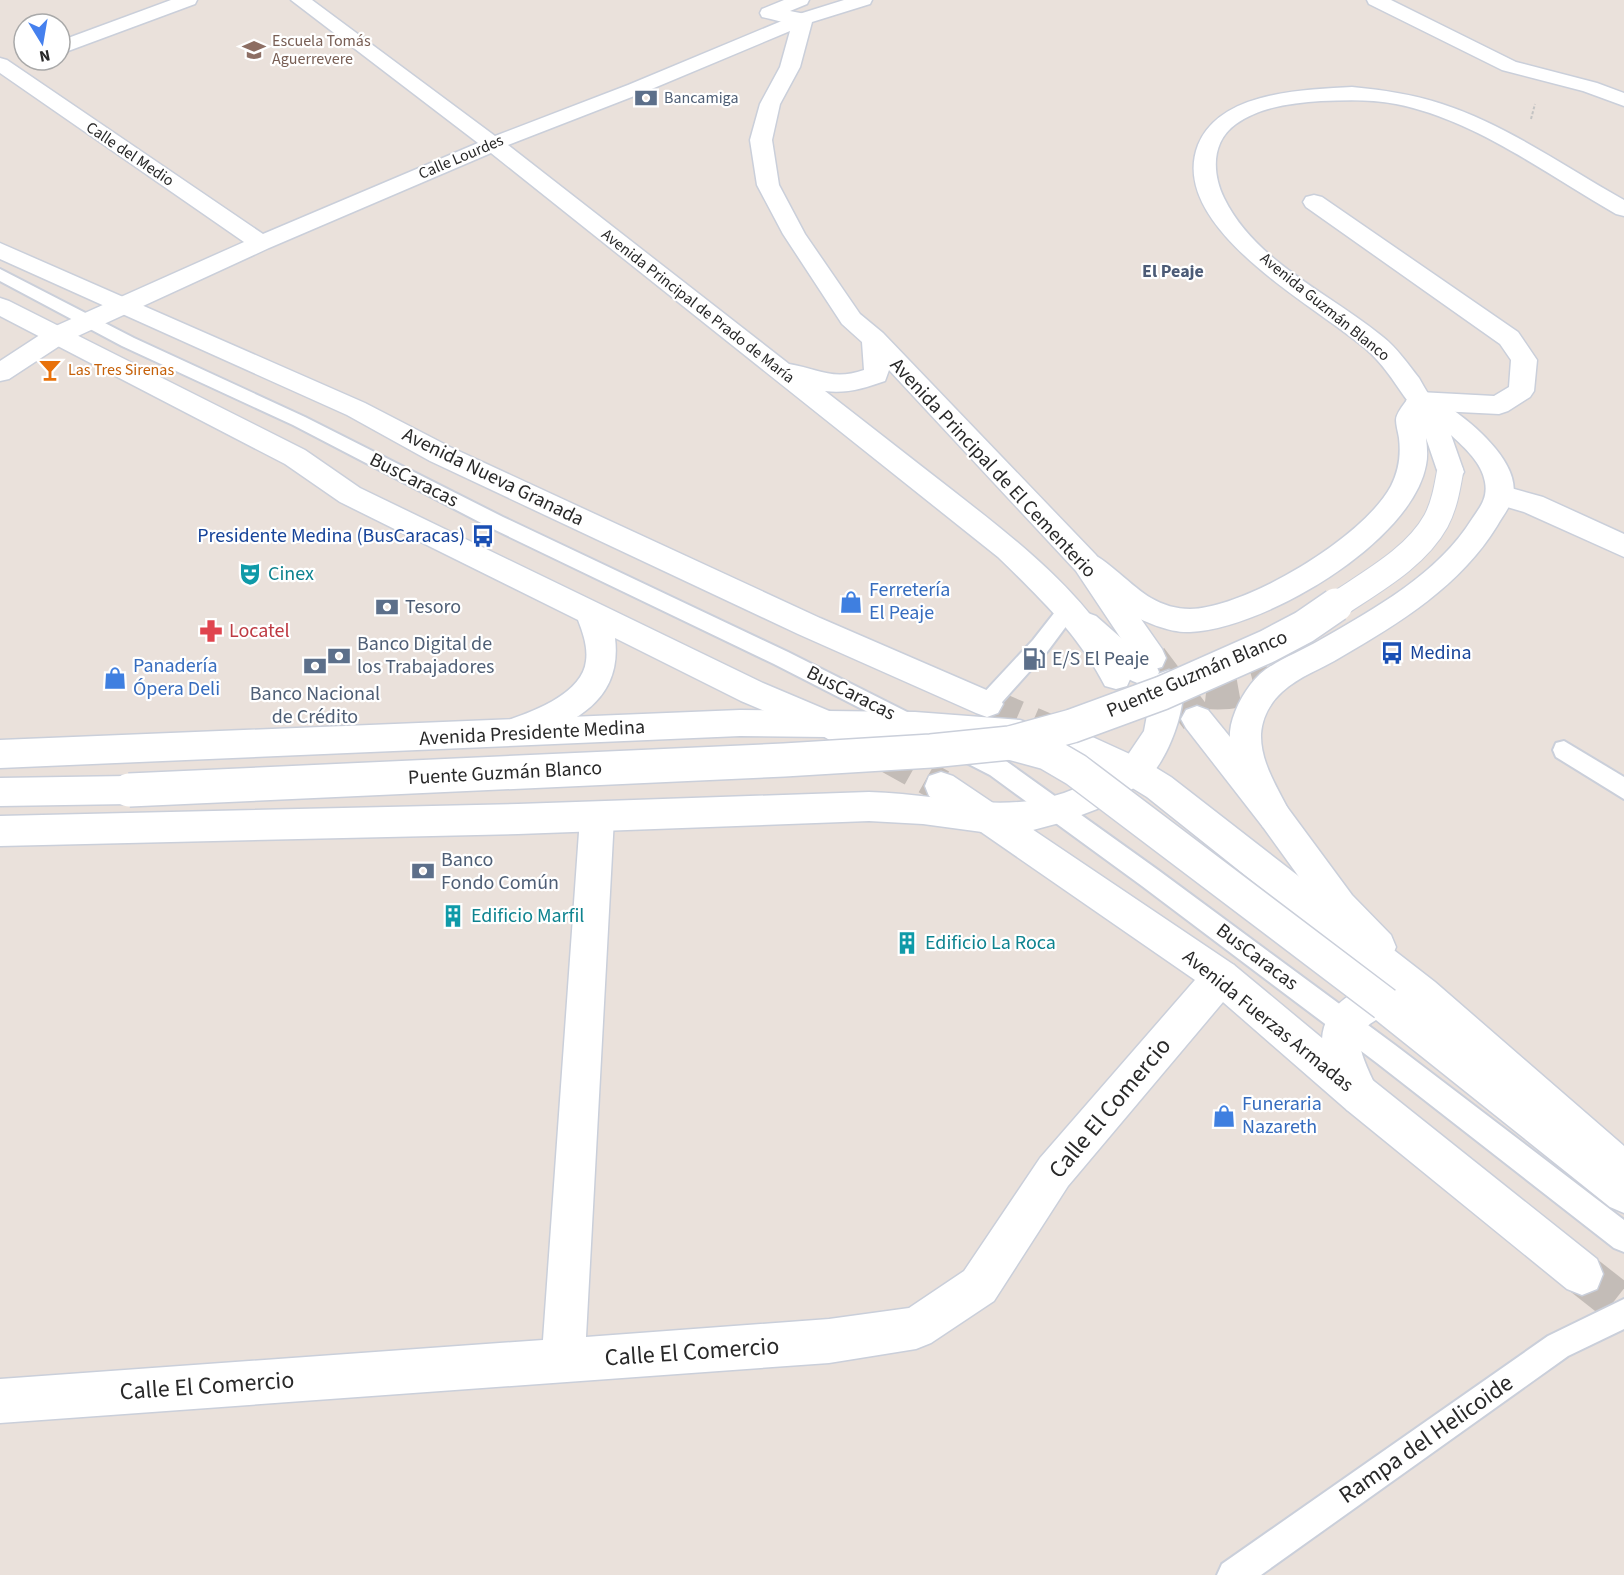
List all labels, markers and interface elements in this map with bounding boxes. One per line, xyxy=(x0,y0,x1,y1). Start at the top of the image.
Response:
north arrow xyxy=(12,12,72,72)
place label: Escuela Tomás Aguerrevere xyxy=(272,30,371,70)
school or university icon: Escuela Tomás Aguerrevere xyxy=(241,37,267,63)
text: N xyxy=(37,44,52,68)
bank icon: Bancamiga xyxy=(633,85,659,111)
place label: Bancamiga xyxy=(664,87,739,109)
street label: Calle del Medio xyxy=(82,116,178,192)
street label: Calle Lourdes xyxy=(415,129,507,185)
street label: Avenida Principal de Prado de María xyxy=(597,224,799,388)
street label: Avenida Guzmán Blanco xyxy=(1255,248,1395,366)
district label: El Peaje xyxy=(1142,259,1204,284)
street label: Avenida Principal de El Cementerio xyxy=(883,352,1103,584)
bar icon: Las Tres Sirenas xyxy=(37,357,63,383)
place label: Las Tres Sirenas xyxy=(68,359,174,381)
street label: Avenida Nueva Granada xyxy=(397,421,589,533)
street label: BusCaracas xyxy=(365,446,463,514)
place label: Presidente Medina (BusCaracas) xyxy=(197,522,465,550)
bus stop icon: Presidente Medina (BusCaracas) xyxy=(470,523,496,549)
place label: Cinex xyxy=(268,560,314,588)
theatre icon: Cinex xyxy=(237,561,263,587)
place label: Ferretería El Peaje xyxy=(869,576,950,627)
shop icon: Ferretería El Peaje xyxy=(838,589,864,615)
place label: Tesoro xyxy=(405,593,461,621)
bank icon: Tesoro xyxy=(374,594,400,620)
place label: Locatel xyxy=(229,617,290,645)
pharmacy icon: Locatel xyxy=(198,618,224,644)
street label: Puente Guzmán Blanco xyxy=(1102,623,1292,725)
place label: Banco Digital de los Trabajadores xyxy=(357,630,494,681)
place label: Medina xyxy=(1410,639,1472,667)
bus stop icon: Medina xyxy=(1379,640,1405,666)
bank icon: Banco Digital de los Trabajadores xyxy=(326,643,352,669)
place label: E/S El Peaje xyxy=(1052,645,1149,673)
fuel station icon: E/S El Peaje xyxy=(1021,646,1047,672)
place label: Panadería Ópera Deli xyxy=(133,652,220,703)
bank icon: Banco Nacional de Crédito xyxy=(302,653,328,679)
street label: BusCaracas xyxy=(802,659,900,727)
shop icon: Panadería Ópera Deli xyxy=(102,665,128,691)
place label: Banco Nacional de Crédito xyxy=(250,680,380,731)
street label: Avenida Presidente Medina xyxy=(418,713,646,753)
street label: Puente Guzmán Blanco xyxy=(407,754,603,792)
place label: Banco Fondo Común xyxy=(441,846,559,897)
bank icon: Banco Fondo Común xyxy=(410,858,436,884)
place label: Edificio Marfil xyxy=(471,902,584,930)
building icon: Edificio Marfil xyxy=(440,903,466,929)
street label: BusCaracas xyxy=(1210,917,1304,997)
place label: Edificio La Roca xyxy=(925,929,1056,957)
building icon: Edificio La Roca xyxy=(894,930,920,956)
street label: Avenida Fuerzas Armadas xyxy=(1177,943,1359,1099)
street label: Calle El Comercio xyxy=(1040,1030,1180,1186)
place label: Funeraria Nazareth xyxy=(1242,1090,1322,1141)
shop icon: Funeraria Nazareth xyxy=(1211,1103,1237,1129)
street label: Calle El Comercio xyxy=(604,1328,780,1376)
street label: Calle El Comercio xyxy=(119,1362,295,1410)
street label: Rampa del Helicoide xyxy=(1332,1366,1520,1512)

